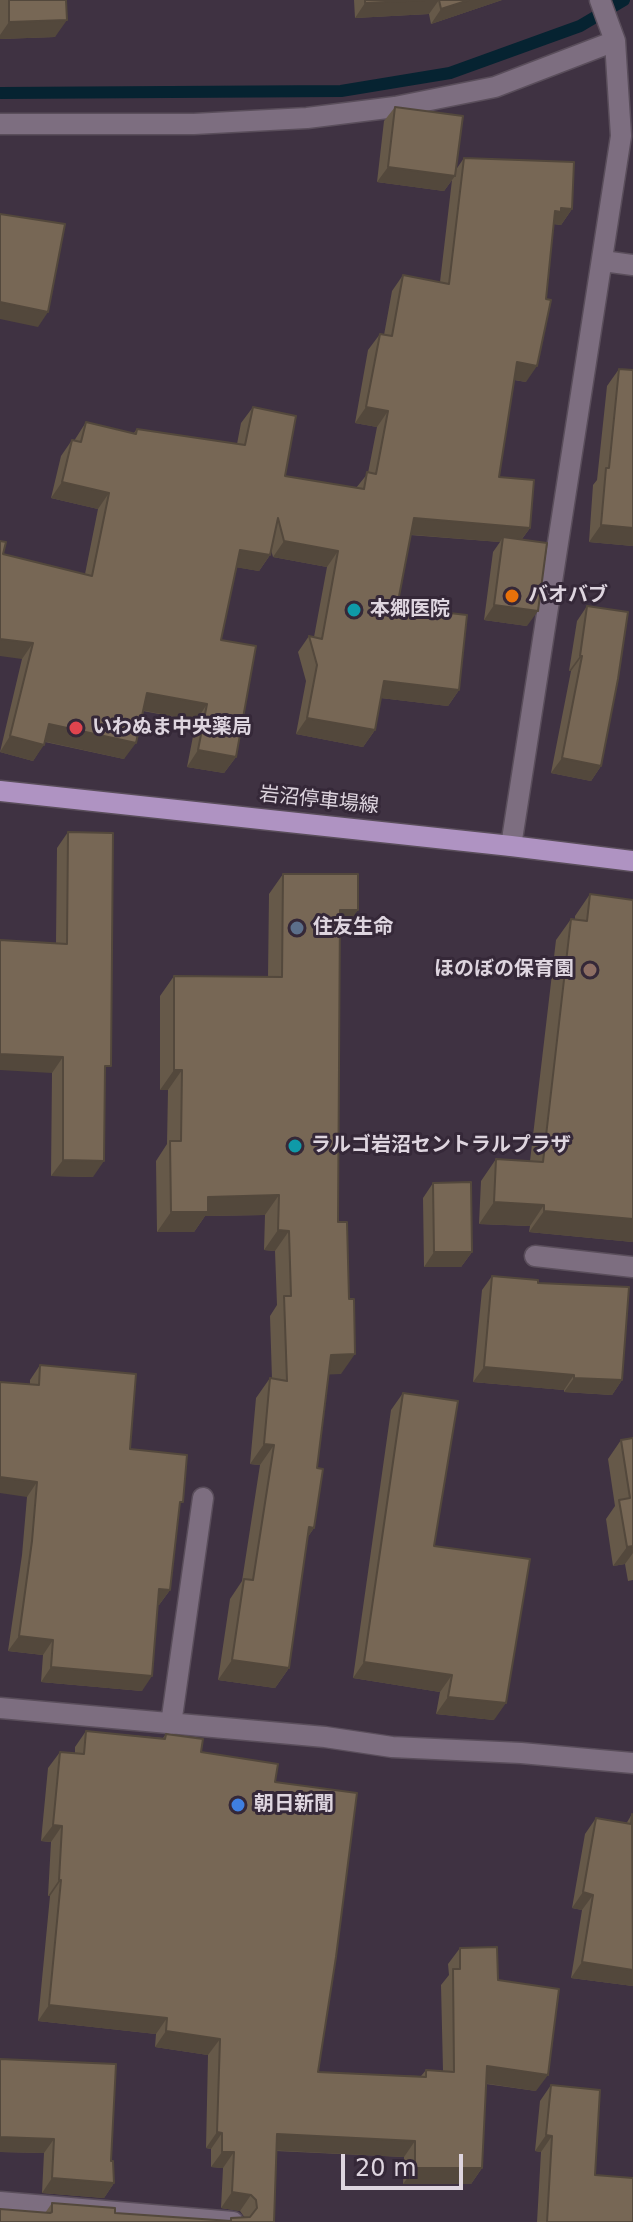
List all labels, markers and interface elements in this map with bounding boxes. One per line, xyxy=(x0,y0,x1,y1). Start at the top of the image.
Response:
place label: バオバブ xyxy=(528,584,608,608)
marker: バオバブ xyxy=(503,587,521,605)
place label: 本郷医院 xyxy=(370,598,450,622)
marker: 本郷医院 xyxy=(345,601,363,619)
place label: いわぬま中央薬局 xyxy=(92,716,252,740)
marker: いわぬま中央薬局 xyxy=(67,719,85,737)
street label: 岩沼停車場線 xyxy=(258,783,380,819)
place label: 住友生命 xyxy=(313,916,393,940)
marker: 住友生命 xyxy=(288,919,306,937)
place label: ほのぼの保育園 xyxy=(434,958,574,982)
marker: ほのぼの保育園 xyxy=(581,961,599,979)
place label: ラルゴ岩沼セントラルプラザ xyxy=(311,1134,571,1158)
marker: ラルゴ岩沼セントラルプラザ xyxy=(286,1137,304,1155)
place label: 朝日新聞 xyxy=(254,1793,334,1817)
marker: 朝日新聞 xyxy=(229,1796,247,1814)
scale bar xyxy=(345,2138,467,2188)
text: 20 m xyxy=(355,2154,417,2182)

